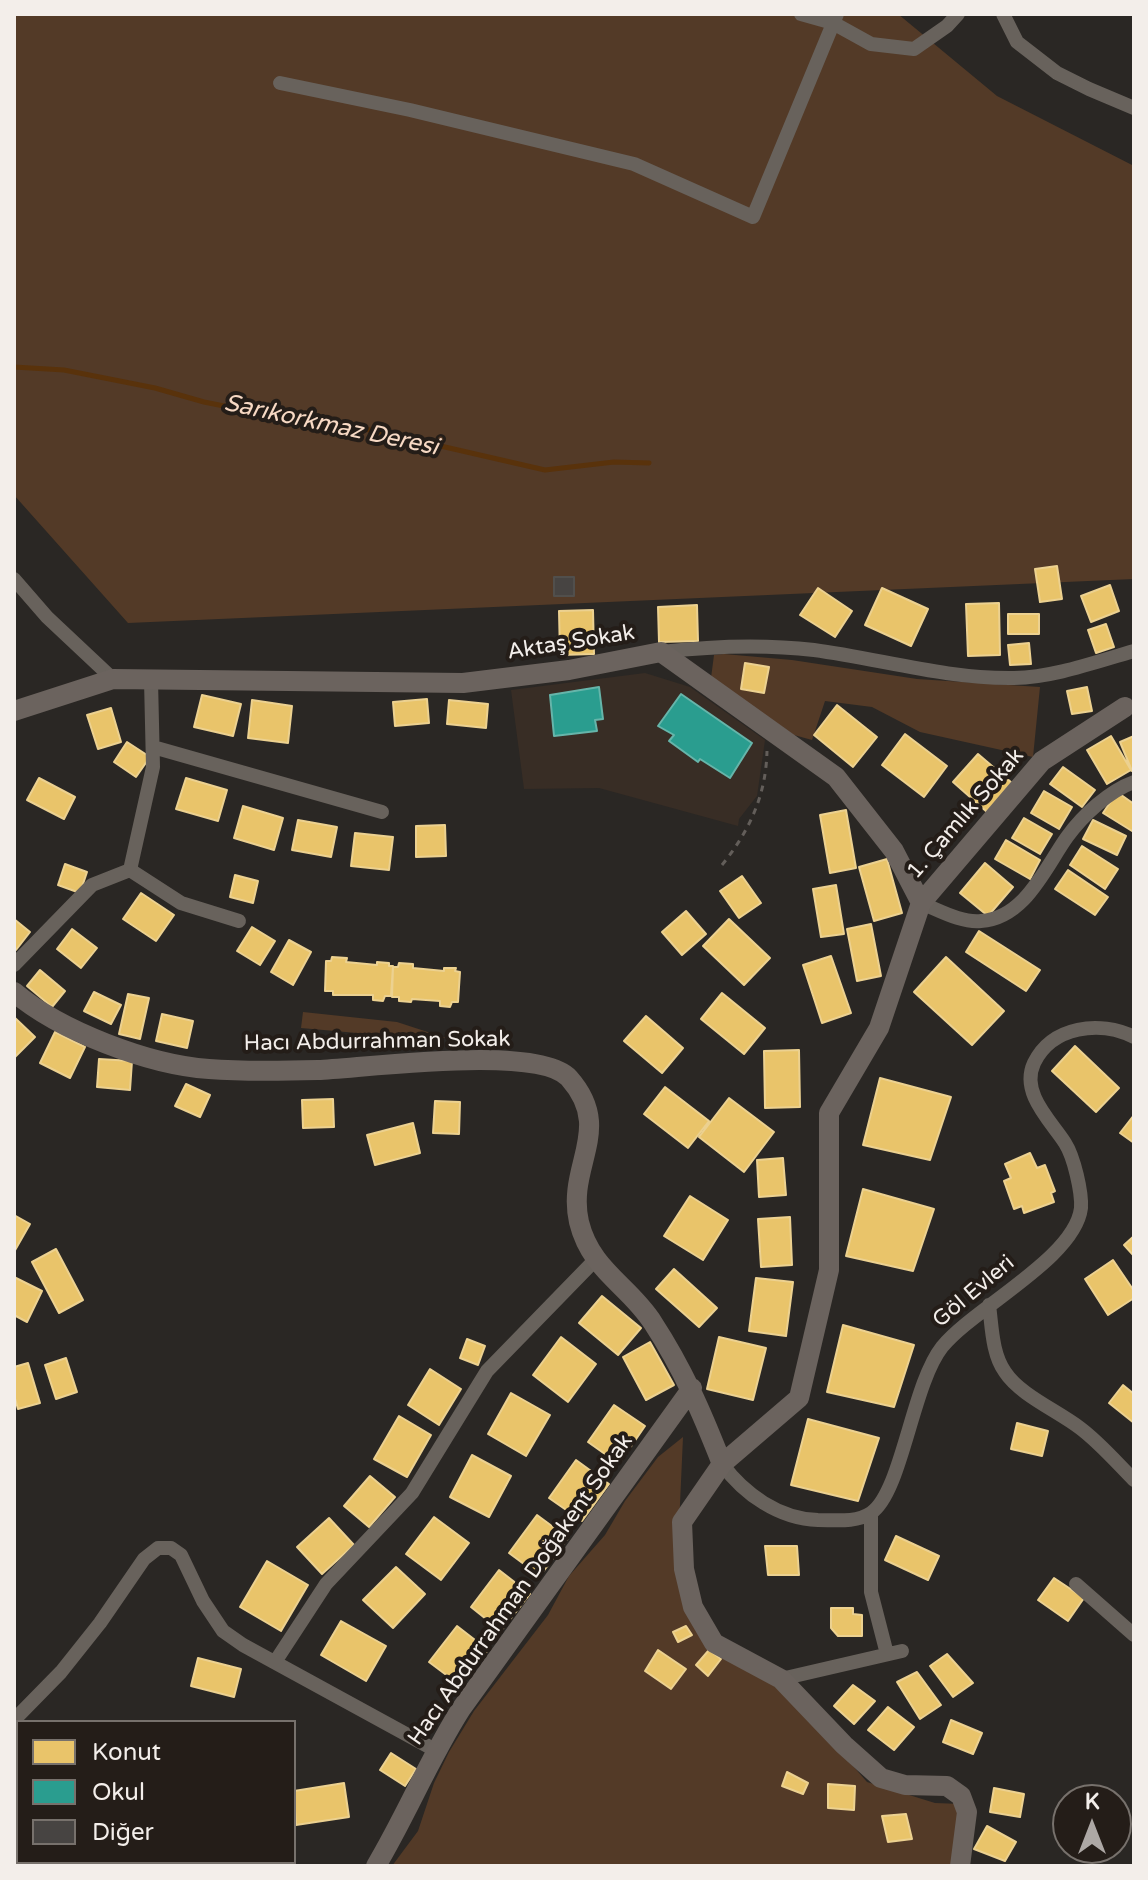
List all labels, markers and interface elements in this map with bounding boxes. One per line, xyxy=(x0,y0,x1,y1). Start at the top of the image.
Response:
water label: Sarıkorkmaz Deresi xyxy=(221,389,441,463)
street label: Aktaş Sokak xyxy=(506,620,636,666)
street label: 1. Çamlık Sokak xyxy=(902,743,1030,885)
street label: Hacı Abdurrahman Sokak xyxy=(243,1026,511,1058)
street label: Göl Evleri xyxy=(928,1250,1020,1334)
street label: Hacı Abdurrahman Doğakent Sokak xyxy=(403,1429,639,1751)
legend xyxy=(16,1720,296,1864)
text: Konut xyxy=(92,1738,161,1767)
text: Okul xyxy=(92,1778,145,1807)
north arrow xyxy=(1052,1784,1132,1864)
text: K xyxy=(1085,1789,1099,1815)
text: Diğer xyxy=(92,1818,154,1847)

